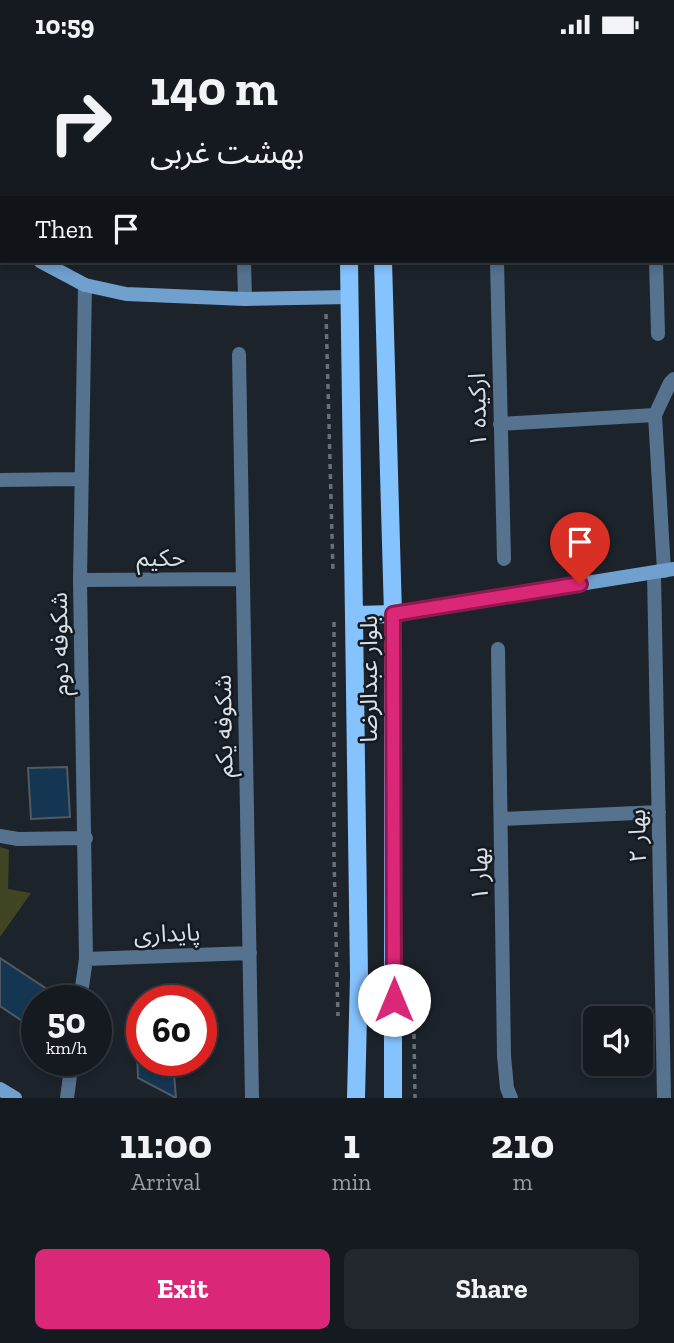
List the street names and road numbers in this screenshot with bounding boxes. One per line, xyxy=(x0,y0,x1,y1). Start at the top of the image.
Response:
street label: ارکیده ۱ xyxy=(462,373,492,447)
street label: حکیم xyxy=(137,543,185,575)
street label: شکوفه دوم xyxy=(44,592,78,696)
street label: بلوار عبدالرضا xyxy=(354,615,383,743)
street label: شکوفه یکم xyxy=(208,674,241,778)
street label: بهار ۲ xyxy=(622,809,652,863)
street label: بهار ۱ xyxy=(464,847,494,901)
street label: پایداری xyxy=(133,917,201,950)

